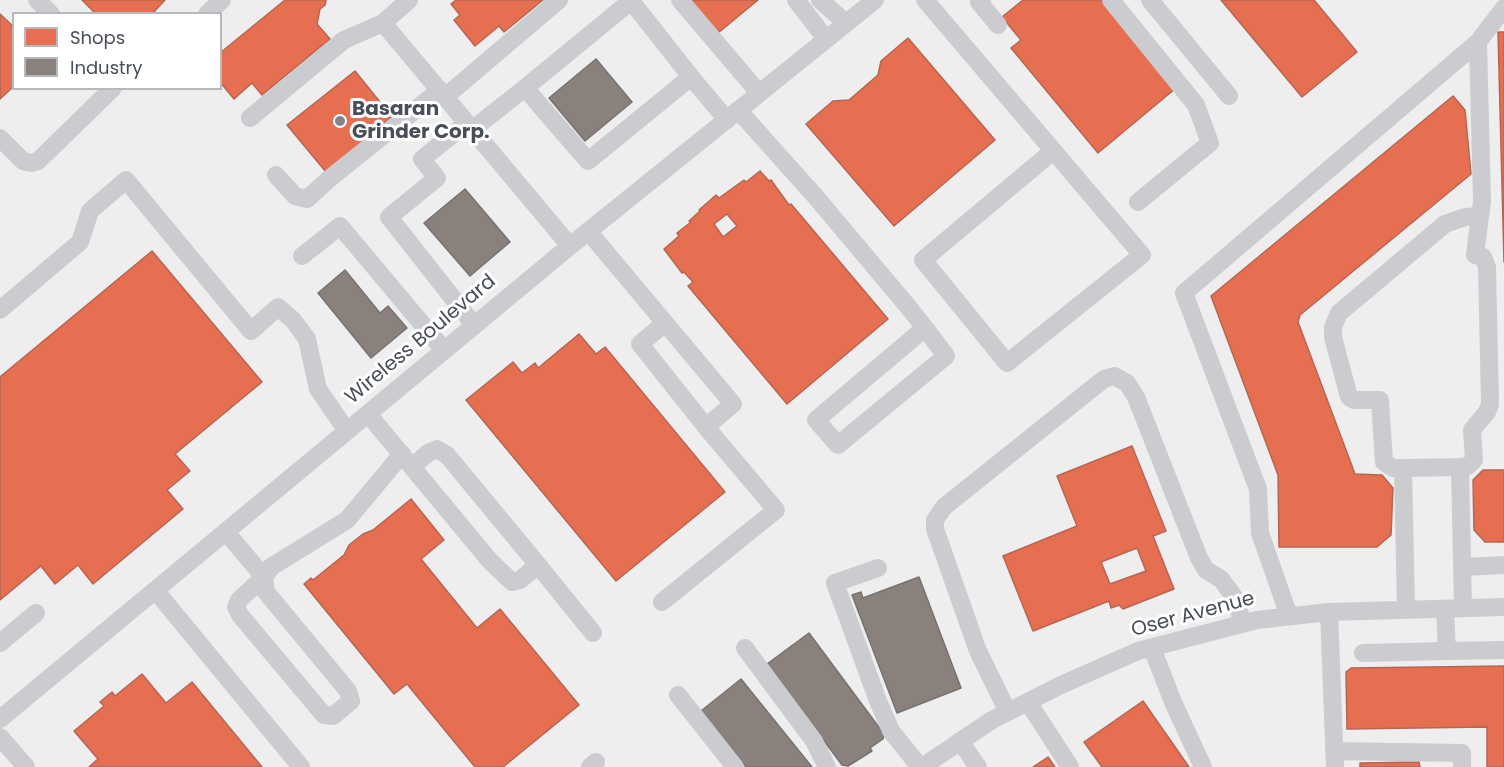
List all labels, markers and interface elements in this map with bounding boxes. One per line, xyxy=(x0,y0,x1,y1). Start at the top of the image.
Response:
legend xyxy=(12,12,222,90)
text: Shops xyxy=(70,25,125,50)
text: Industry xyxy=(70,55,142,80)
place label: Basaran Grinder Corp. xyxy=(352,98,490,145)
marker: Basaran Grinder Corp. xyxy=(333,114,347,128)
street label: Wireless Boulevard xyxy=(341,270,501,410)
street label: Oser Avenue xyxy=(1129,587,1257,643)

